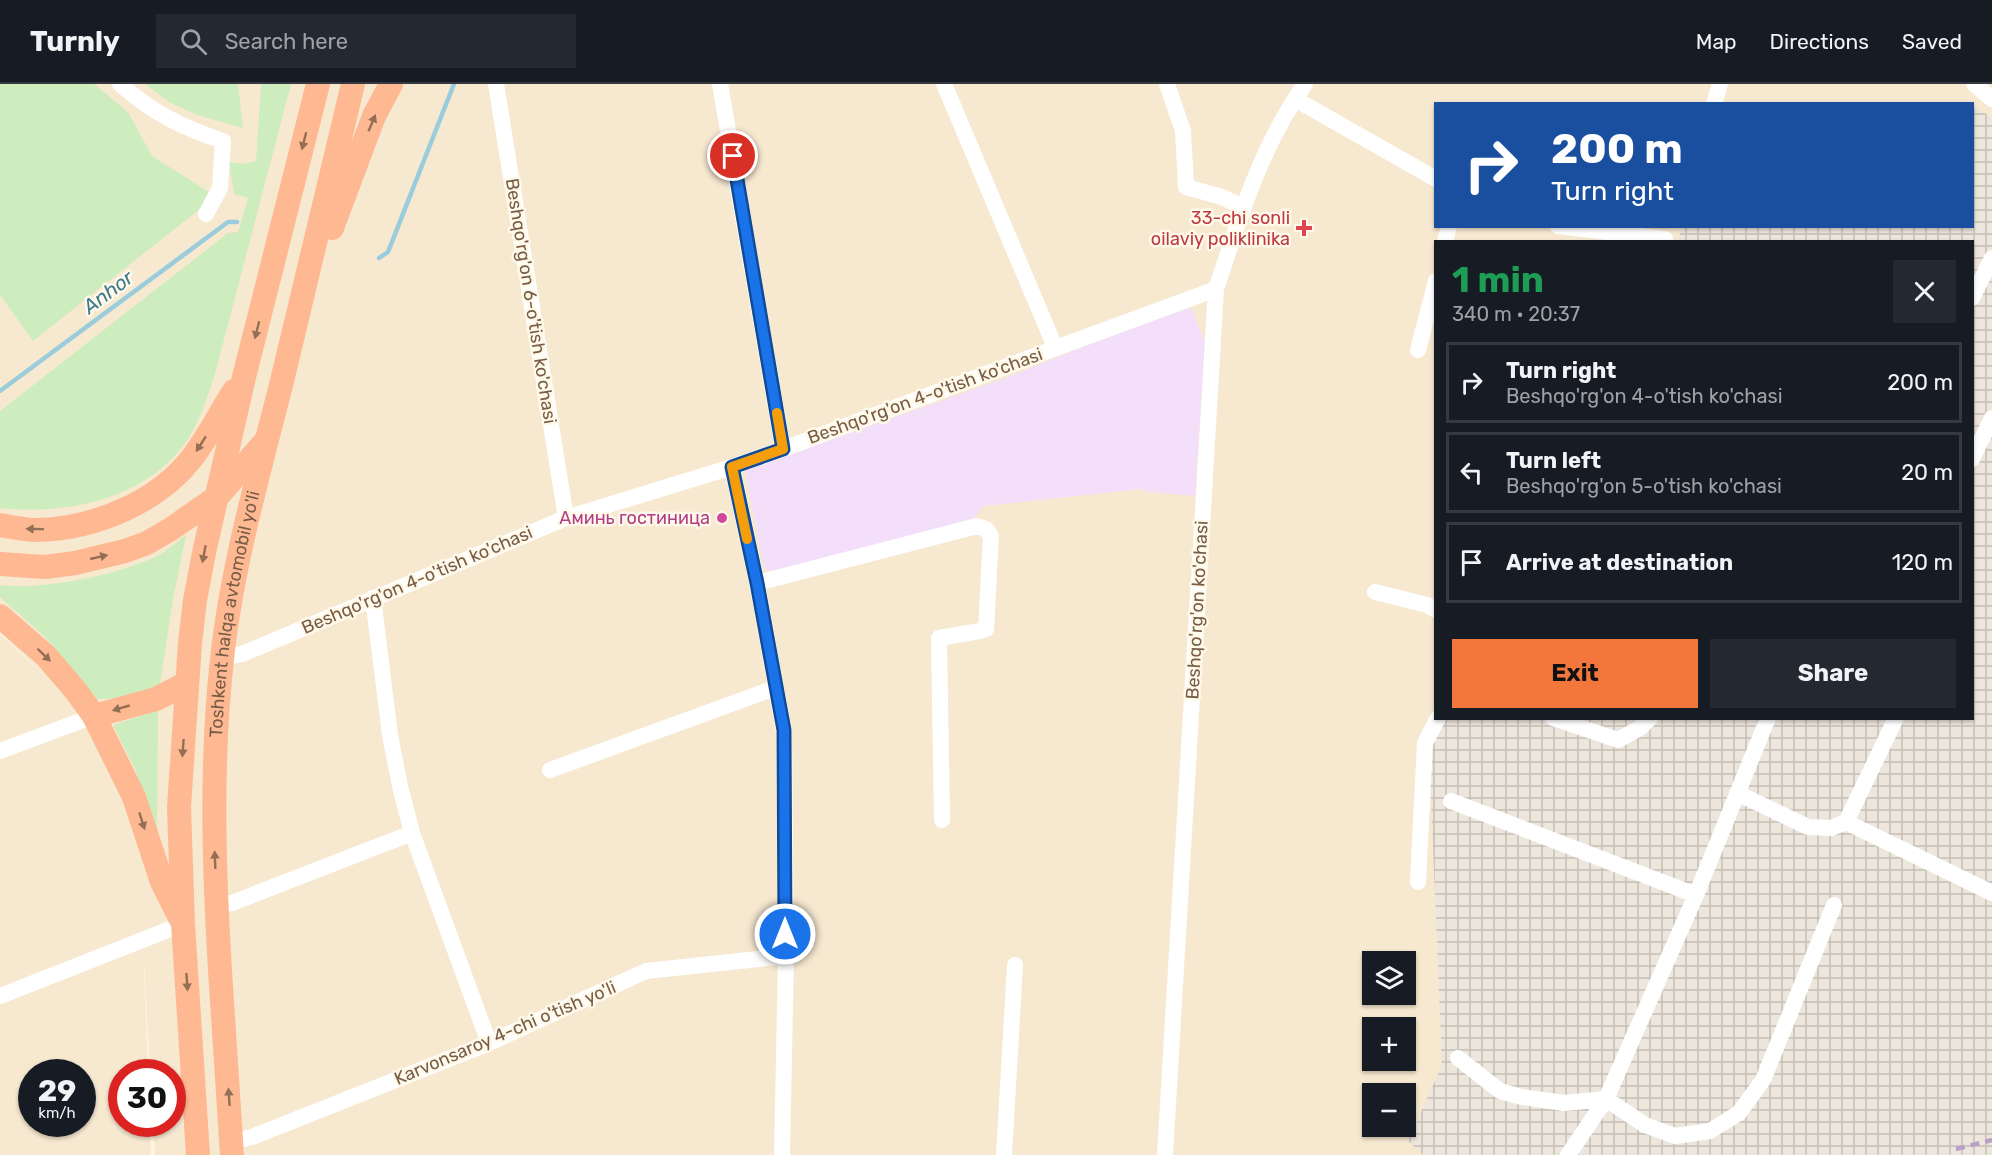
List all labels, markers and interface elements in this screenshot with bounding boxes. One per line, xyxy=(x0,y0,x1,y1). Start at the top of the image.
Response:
search box xyxy=(156,14,576,68)
text: Turnly xyxy=(30,25,120,58)
icon: search xyxy=(177,25,210,58)
text: Search here xyxy=(225,28,348,55)
text: Map xyxy=(1696,29,1737,54)
text: Directions xyxy=(1770,29,1869,54)
text: Saved xyxy=(1902,29,1962,54)
one-way arrow xyxy=(367,113,377,131)
text: 200 m xyxy=(1551,124,1683,174)
icon: right xyxy=(1452,126,1530,204)
pin xyxy=(707,130,758,181)
one-way arrow xyxy=(299,132,308,150)
icon: arrive xyxy=(716,139,749,172)
text: Turn right xyxy=(1551,175,1674,207)
street label: Beshqo'rg'on 6-o'tish ko'chasi xyxy=(501,177,561,425)
place label: 33-chi sonli oilaviy poliklinika xyxy=(1151,207,1290,250)
marker: 33-chi sonli oilaviy poliklinika xyxy=(1295,219,1313,237)
text: 1 min xyxy=(1452,258,1544,301)
button: close xyxy=(1893,260,1956,323)
water label: Anhor xyxy=(77,264,139,319)
text: 340 m · 20:37 xyxy=(1452,302,1580,326)
one-way arrow xyxy=(251,321,261,339)
street label: Beshqo'rg'on 4-o'tish ko'chasi xyxy=(804,343,1046,449)
text: Turn right xyxy=(1506,357,1616,384)
icon: right xyxy=(1455,366,1488,399)
text: 200 m xyxy=(1887,369,1953,396)
text: Beshqo'rg'on 4-o'tish ko'chasi xyxy=(1506,384,1783,408)
one-way arrow xyxy=(196,436,207,452)
text: Turn left xyxy=(1506,447,1601,474)
icon: left xyxy=(1455,456,1488,489)
text: 20 m xyxy=(1901,459,1953,486)
text: Beshqo'rg'on 5-o'tish ko'chasi xyxy=(1506,474,1782,498)
street label: Toshkent halqa avtomobil yo'li xyxy=(205,488,265,738)
place label: Аминь гостиница xyxy=(559,507,710,529)
marker: Аминь гостиница xyxy=(715,511,729,525)
street label: Beshqo'rg'on ko'chasi xyxy=(1181,520,1213,700)
street label: Beshqo'rg'on 4-o'tish ko'chasi xyxy=(298,521,536,639)
one-way arrow xyxy=(25,524,44,534)
one-way arrow xyxy=(199,545,208,564)
icon: arrive xyxy=(1455,546,1488,579)
text: Arrive at destination xyxy=(1506,549,1733,576)
text: 120 m xyxy=(1892,549,1953,576)
one-way arrow xyxy=(90,552,109,562)
button: Exit xyxy=(1452,639,1698,708)
button: Share xyxy=(1710,639,1956,708)
one-way arrow xyxy=(36,647,50,661)
one-way arrow xyxy=(112,704,130,714)
one-way arrow xyxy=(179,738,188,757)
one-way arrow xyxy=(137,812,147,830)
one-way arrow xyxy=(210,851,220,870)
position arrow xyxy=(753,902,817,966)
map controls xyxy=(1362,951,1416,1137)
button: layers xyxy=(1362,951,1416,1005)
one-way arrow xyxy=(182,973,192,992)
street label: Karvonsaroy 4-chi o'tish yo'li xyxy=(391,976,619,1090)
button: + xyxy=(1362,1017,1416,1071)
speed limit sign: 30 xyxy=(108,1059,186,1137)
text: 29 xyxy=(38,1073,76,1109)
button: − xyxy=(1362,1083,1416,1137)
one-way arrow xyxy=(224,1087,233,1106)
text: km/h xyxy=(38,1104,76,1122)

